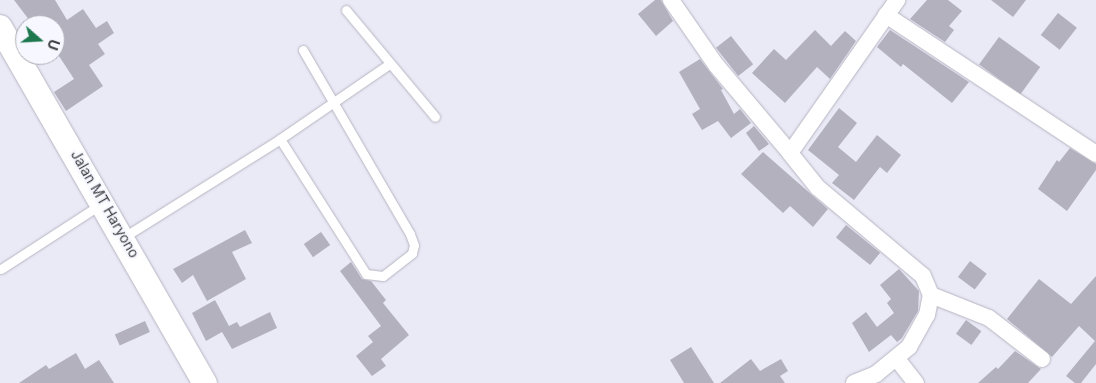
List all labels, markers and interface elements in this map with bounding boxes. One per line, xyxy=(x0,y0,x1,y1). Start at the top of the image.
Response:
north arrow xyxy=(15,15,65,65)
text: U xyxy=(44,37,63,52)
street label: Jalan MT Haryono xyxy=(67,147,143,261)

